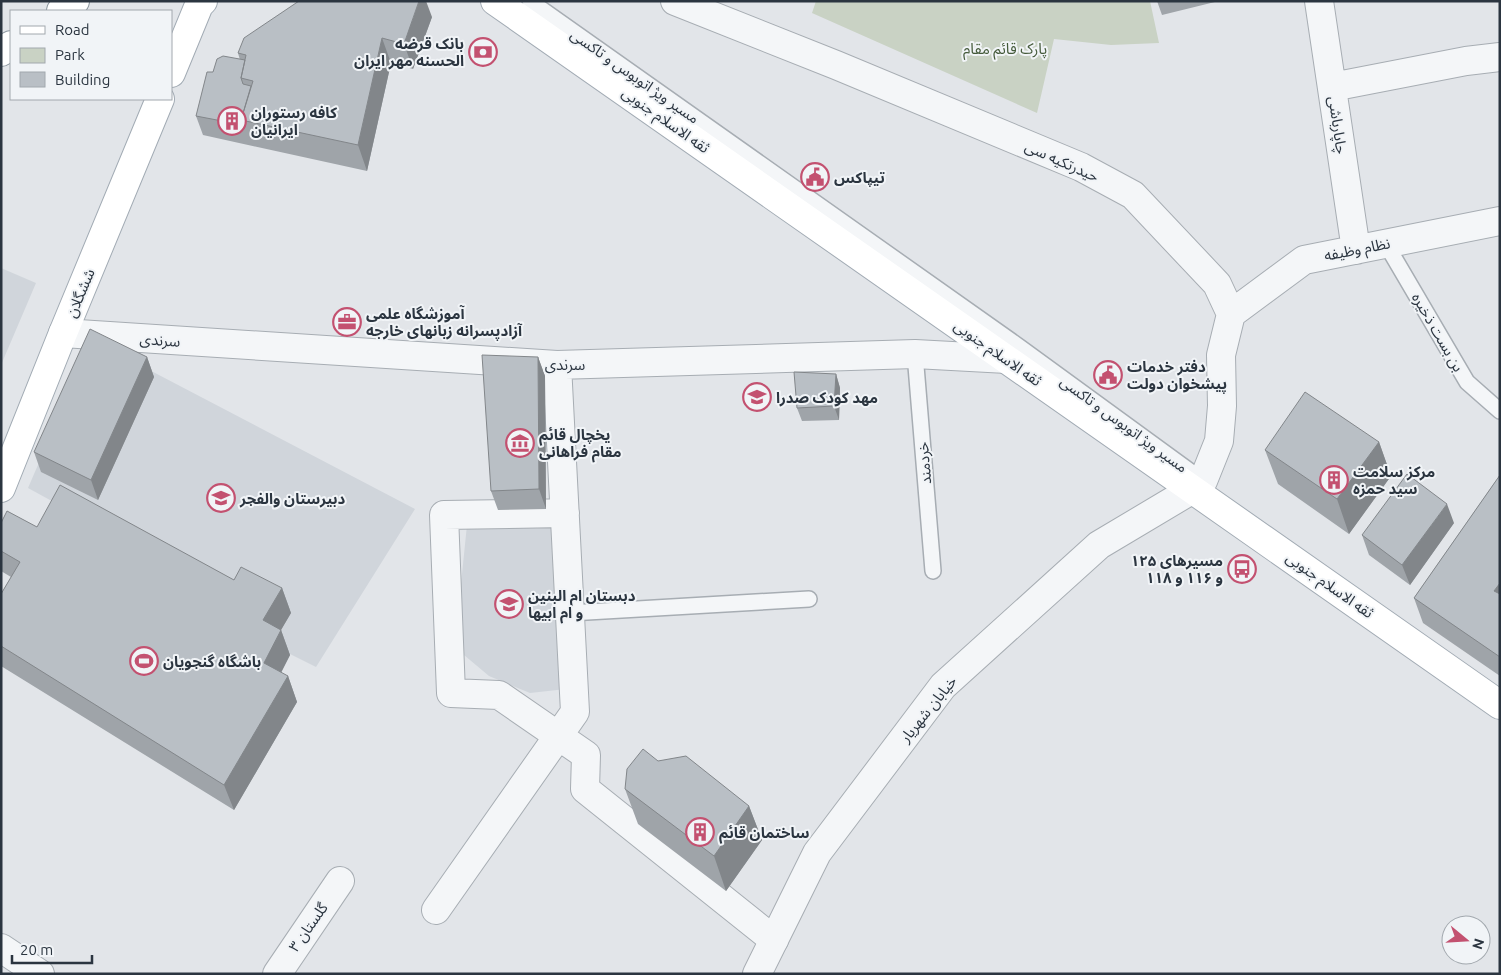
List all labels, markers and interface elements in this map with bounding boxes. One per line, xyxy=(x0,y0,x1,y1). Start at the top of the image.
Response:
legend xyxy=(10,10,172,100)
text: Road xyxy=(55,21,90,38)
street label: مسیر ویژ اتوبوس و تاکسی xyxy=(567,25,703,128)
place label: بانک قرضه الحسنه مهر ایران xyxy=(354,35,464,70)
bank icon: بانک قرضه الحسنه مهر ایران xyxy=(468,37,498,67)
park label: پارک قائم مقام xyxy=(963,40,1047,60)
text: Park xyxy=(55,46,85,63)
text: Building xyxy=(55,71,110,88)
street label: ثقه الاسلام جنوبی xyxy=(617,84,713,159)
street label: چاپارباشی xyxy=(1323,95,1350,156)
place label: کافه رستوران ایرانیان xyxy=(251,104,337,139)
building icon: کافه رستوران ایرانیان xyxy=(217,106,247,136)
street label: حیدرتکیه سی xyxy=(1022,137,1102,186)
public building icon: تیپاکس xyxy=(800,162,830,192)
place label: تیپاکس xyxy=(834,169,885,187)
street label: نظام وظیفه xyxy=(1323,234,1392,267)
street label: ششگلان xyxy=(62,266,99,320)
street label: بن بست ذخیره xyxy=(1408,290,1467,375)
place label: آموزشگاه علمی آزادپسرانه زبانهای خارجه xyxy=(366,305,523,340)
office icon: آموزشگاه علمی آزادپسرانه زبانهای خارجه xyxy=(332,307,362,337)
street label: ثقه الاسلام جنوبی xyxy=(949,317,1045,392)
street label: سرندی xyxy=(139,330,181,351)
street label: سرندی xyxy=(545,356,586,374)
place label: دفتر خدمات پیشخوان دولت xyxy=(1127,358,1227,393)
public building icon: دفتر خدمات پیشخوان دولت xyxy=(1093,360,1123,390)
street label: مسیر ویژ اتوبوس و تاکسی xyxy=(1057,372,1191,477)
school or university icon: مهد کودک صدرا xyxy=(742,382,772,412)
place label: مهد کودک صدرا xyxy=(776,389,878,407)
place label: یخچال قائم مقام فراهانی xyxy=(539,426,621,463)
museum icon: یخچال قائم مقام فراهانی xyxy=(505,428,535,458)
street label: خردمند xyxy=(914,441,935,485)
place label: مرکز سلامت سید حمزه xyxy=(1353,463,1435,498)
building icon: مرکز سلامت سید حمزه xyxy=(1319,465,1349,495)
school or university icon: دبیرستان والفجر xyxy=(206,483,236,513)
place label: دبیرستان والفجر xyxy=(239,490,346,508)
street label: ثقه الاسلام جنوبی xyxy=(1281,549,1377,624)
place label: مسیرهای ۱۲۵ و ۱۱۶ و ۱۱۸ xyxy=(1131,552,1223,587)
bus stop icon: مسیرهای ۱۲۵ و ۱۱۶ و ۱۱۸ xyxy=(1227,554,1257,584)
place label: دبستان ام البنین و ام ابیها xyxy=(528,587,636,624)
school or university icon: دبستان ام البنین و ام ابیها xyxy=(494,589,524,619)
sports icon: باشگاه گنجویان xyxy=(129,646,159,676)
place label: باشگاه گنجویان xyxy=(163,653,261,671)
street label: خیابان شهریار xyxy=(896,672,961,747)
building icon: ساختمان قائم xyxy=(685,817,715,847)
place label: ساختمان قائم xyxy=(719,824,809,844)
street label: گلستان ۳ xyxy=(285,899,332,955)
north arrow xyxy=(1441,915,1491,965)
scale bar xyxy=(12,932,92,964)
text: N xyxy=(1469,937,1488,951)
text: 20 m xyxy=(20,941,53,958)

